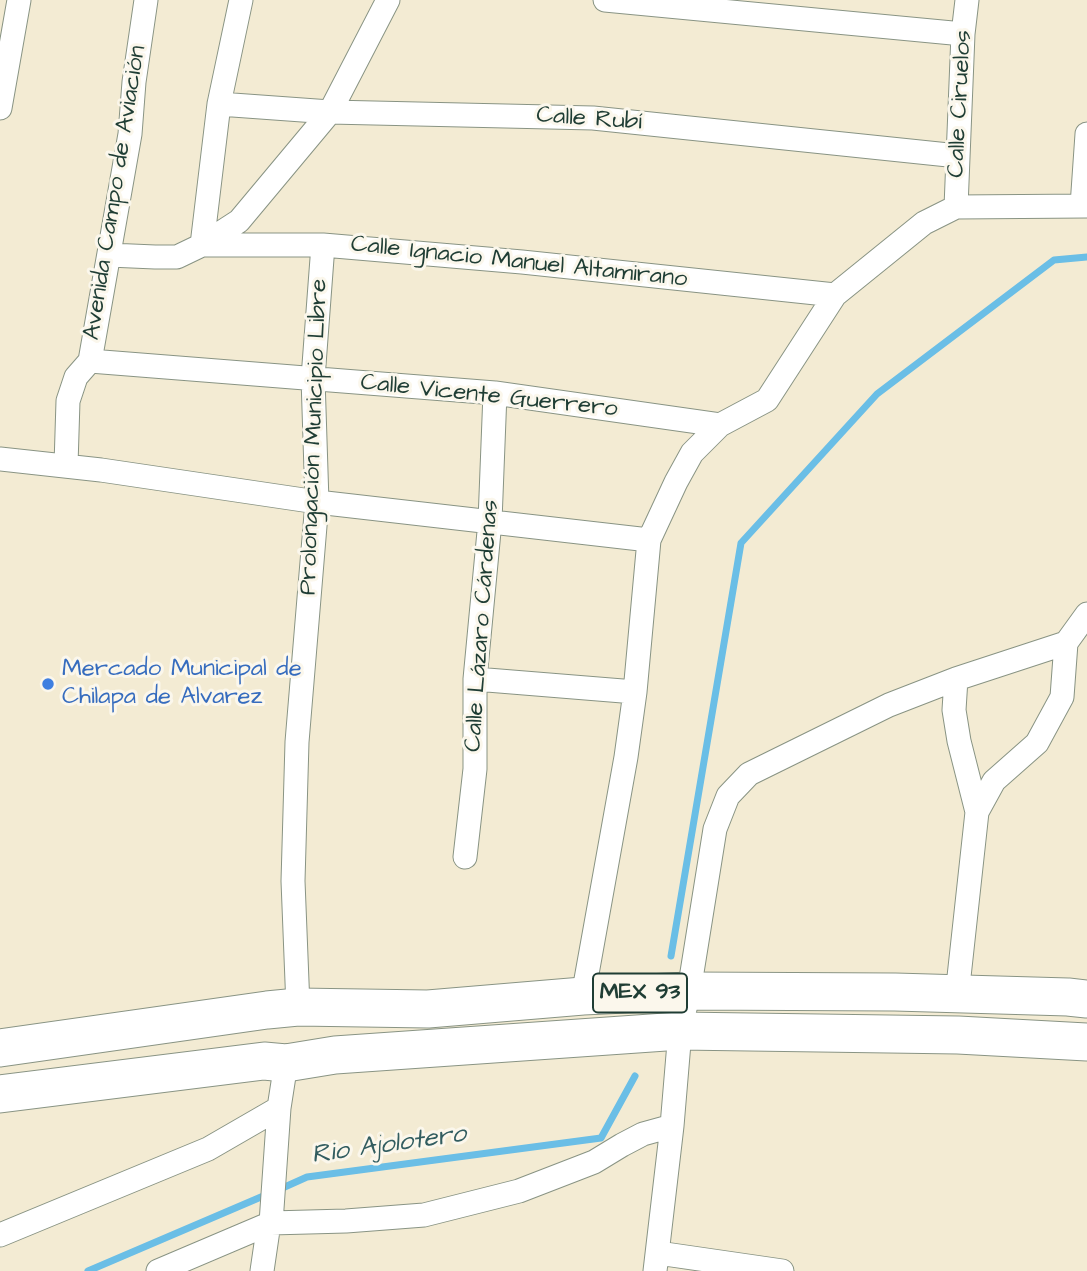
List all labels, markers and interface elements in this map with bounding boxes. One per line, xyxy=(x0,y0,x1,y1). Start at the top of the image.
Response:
street label: Calle Ciruelos xyxy=(943,29,979,179)
street label: Avenida Campo de Aviación xyxy=(78,44,154,342)
street label: Calle Rubí xyxy=(535,102,643,138)
street label: Calle Ignacio Manuel Altamirano xyxy=(349,231,689,295)
street label: Prolongación Municipio Libre xyxy=(295,278,335,596)
street label: Calle Vicente Guerrero xyxy=(359,369,619,425)
street label: Calle Lázaro Cárdenas xyxy=(460,499,506,753)
place label: Mercado Municipal de Chilapa de Alvarez xyxy=(62,656,302,712)
marker: Mercado Municipal de Chilapa de Alvarez xyxy=(40,676,56,692)
road number: MEX 93 xyxy=(593,974,687,1012)
water label: Rio Ajolotero xyxy=(310,1120,468,1172)

